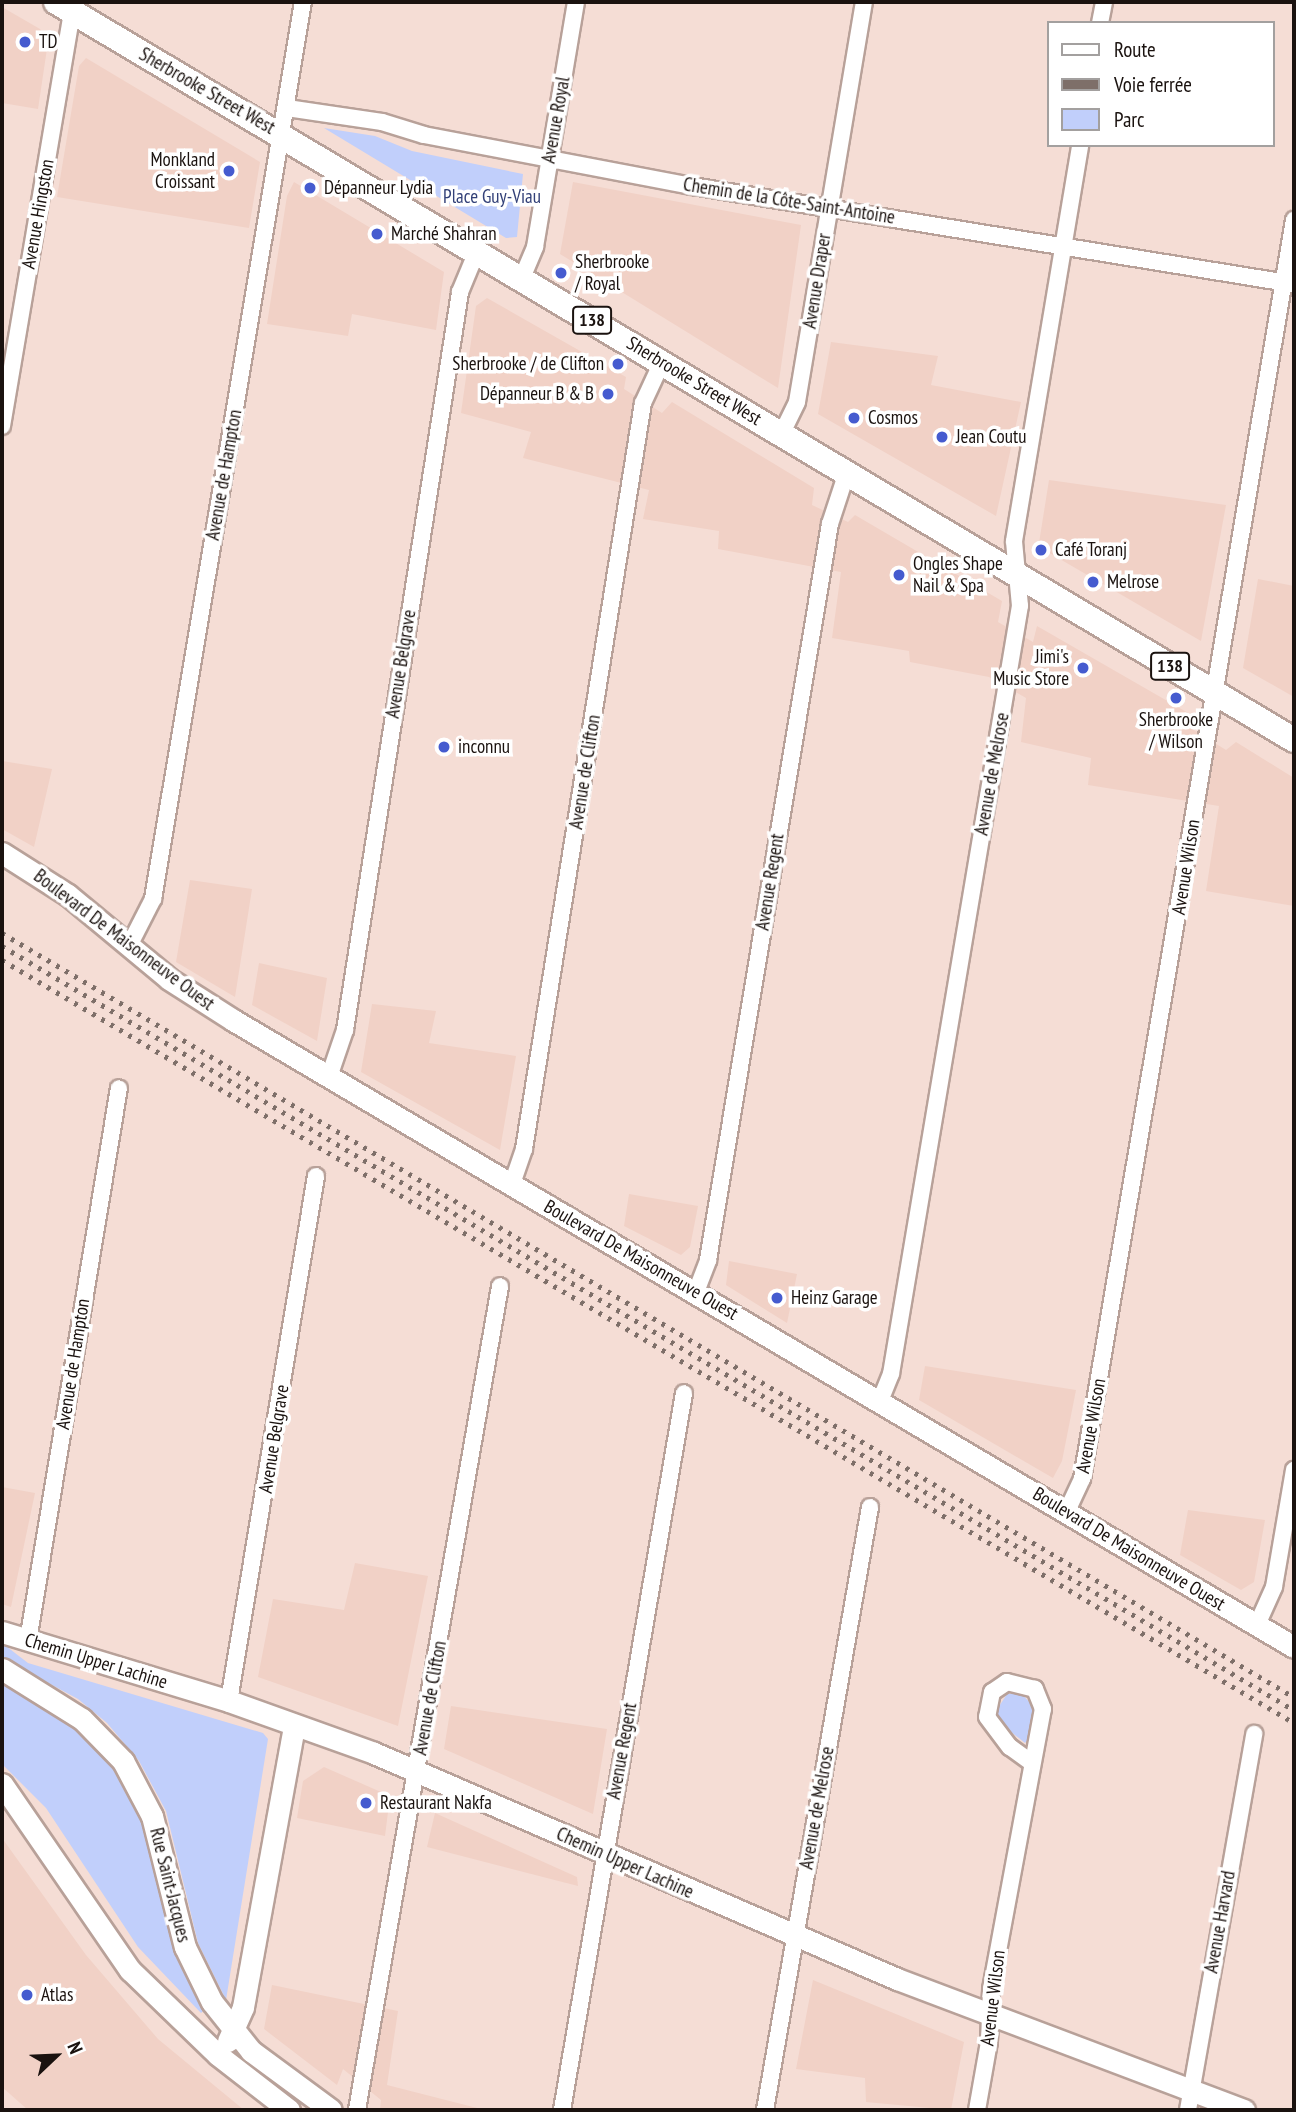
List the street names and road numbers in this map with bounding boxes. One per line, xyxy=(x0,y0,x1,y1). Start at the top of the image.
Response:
street label: Sherbrooke Street West xyxy=(135,43,279,139)
street label: Avenue Royal xyxy=(537,75,575,165)
street label: Avenue Hingston xyxy=(17,157,59,271)
street label: Chemin de la Côte-Saint-Antoine xyxy=(681,173,897,229)
street label: Avenue Draper xyxy=(798,232,836,330)
road number: 138 xyxy=(571,306,613,334)
street label: Sherbrooke Street West xyxy=(622,332,766,430)
street label: Avenue de Hampton xyxy=(201,408,247,542)
street label: Avenue Belgrave xyxy=(381,608,421,720)
road number: 138 xyxy=(1149,652,1191,680)
street label: Avenue de Melrose xyxy=(970,711,1014,837)
street label: Avenue de Clifton xyxy=(565,713,605,831)
street label: Avenue Wilson xyxy=(1167,818,1205,916)
street label: Avenue Regent xyxy=(751,832,789,932)
street label: Boulevard De Maisonneuve Ouest xyxy=(29,865,219,1015)
street label: Boulevard De Maisonneuve Ouest xyxy=(540,1195,742,1325)
street label: Avenue de Hampton xyxy=(51,1297,95,1431)
street label: Avenue Wilson xyxy=(1071,1377,1111,1475)
street label: Avenue Belgrave xyxy=(254,1383,294,1495)
street label: Boulevard De Maisonneuve Ouest xyxy=(1029,1483,1229,1615)
street label: Chemin Upper Lachine xyxy=(22,1628,170,1694)
street label: Avenue de Clifton xyxy=(409,1639,451,1757)
street label: Avenue Regent xyxy=(602,1701,642,1801)
street label: Avenue de Melrose xyxy=(795,1745,839,1871)
street label: Chemin Upper Lachine xyxy=(553,1823,697,1903)
street label: Rue Saint-Jacques xyxy=(145,1825,195,1945)
street label: Avenue Harvard xyxy=(1200,1869,1240,1975)
street label: Avenue Wilson xyxy=(976,1949,1010,2047)

